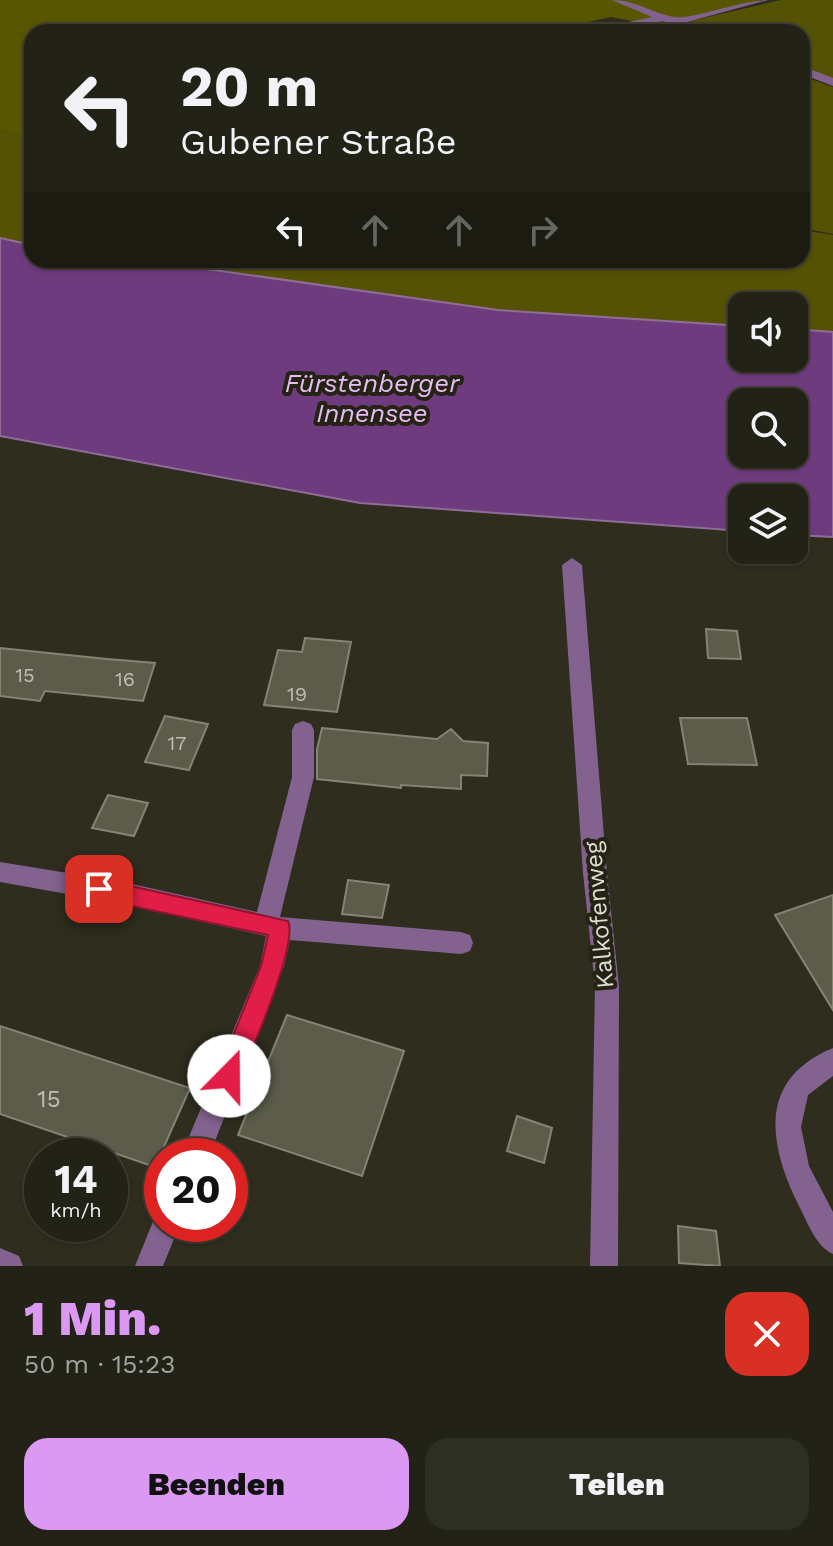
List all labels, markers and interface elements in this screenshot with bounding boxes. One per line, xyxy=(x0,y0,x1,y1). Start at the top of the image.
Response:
text: 20 m xyxy=(180,54,318,120)
icon: left xyxy=(48,56,152,160)
text: Gubener Straße xyxy=(180,121,457,163)
icon: left xyxy=(269,208,313,252)
icon: ahead xyxy=(353,208,397,252)
icon: ahead xyxy=(437,208,481,252)
icon: right xyxy=(521,208,565,252)
map controls xyxy=(728,292,808,564)
button: sound xyxy=(728,292,808,372)
water label: Fürstenberger Innensee xyxy=(285,368,460,428)
button: search xyxy=(728,388,808,468)
button: layers xyxy=(728,484,808,564)
house number: 15 xyxy=(15,663,35,687)
house number: 16 xyxy=(115,667,135,691)
house number: 19 xyxy=(287,682,307,706)
house number: 17 xyxy=(167,731,187,755)
street label: Kalkofenweg xyxy=(579,840,619,990)
pin xyxy=(65,855,133,923)
icon: arrive xyxy=(77,867,121,911)
position arrow xyxy=(187,1034,271,1118)
house number: 15 xyxy=(37,1085,61,1113)
speed limit sign: 20 xyxy=(144,1138,248,1242)
text: 14 xyxy=(54,1156,98,1203)
text: km/h xyxy=(50,1198,102,1222)
text: 1 Min. xyxy=(24,1290,161,1347)
button: close xyxy=(725,1292,809,1376)
text: 50 m · 15:23 xyxy=(24,1349,175,1379)
button: Beenden xyxy=(24,1438,409,1530)
button: Teilen xyxy=(425,1438,809,1530)

